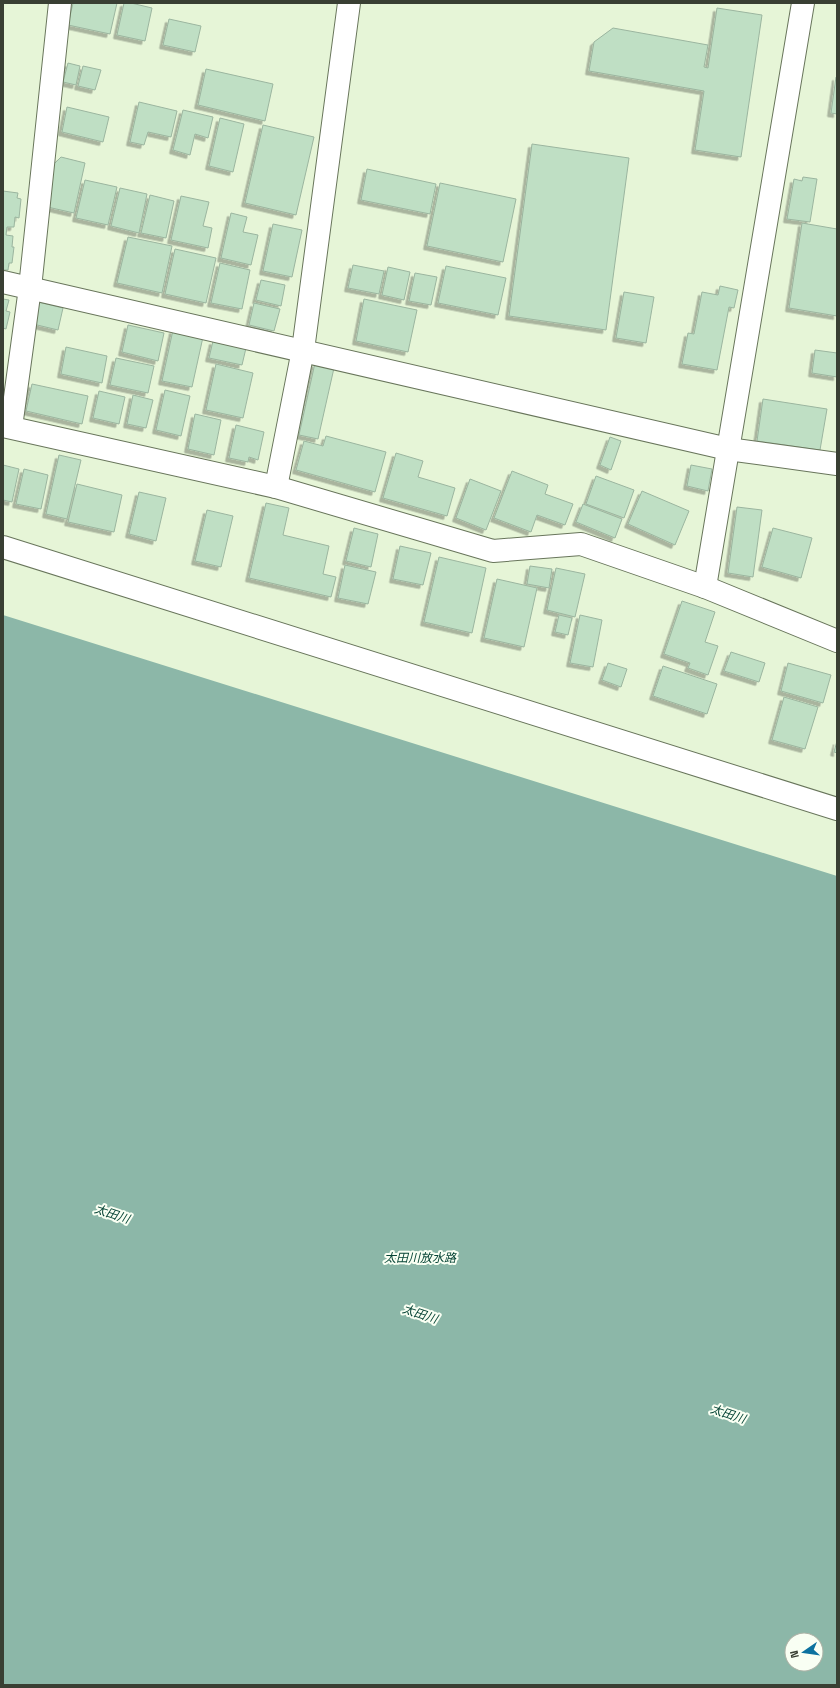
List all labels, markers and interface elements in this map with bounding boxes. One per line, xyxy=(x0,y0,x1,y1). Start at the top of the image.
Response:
water label: 太田川 xyxy=(92,1201,133,1228)
water label: 太田川放水路 xyxy=(384,1250,457,1266)
water label: 太田川 xyxy=(400,1301,441,1328)
water label: 太田川 xyxy=(708,1401,749,1428)
north arrow xyxy=(784,1632,824,1672)
text: N xyxy=(787,1649,802,1659)

